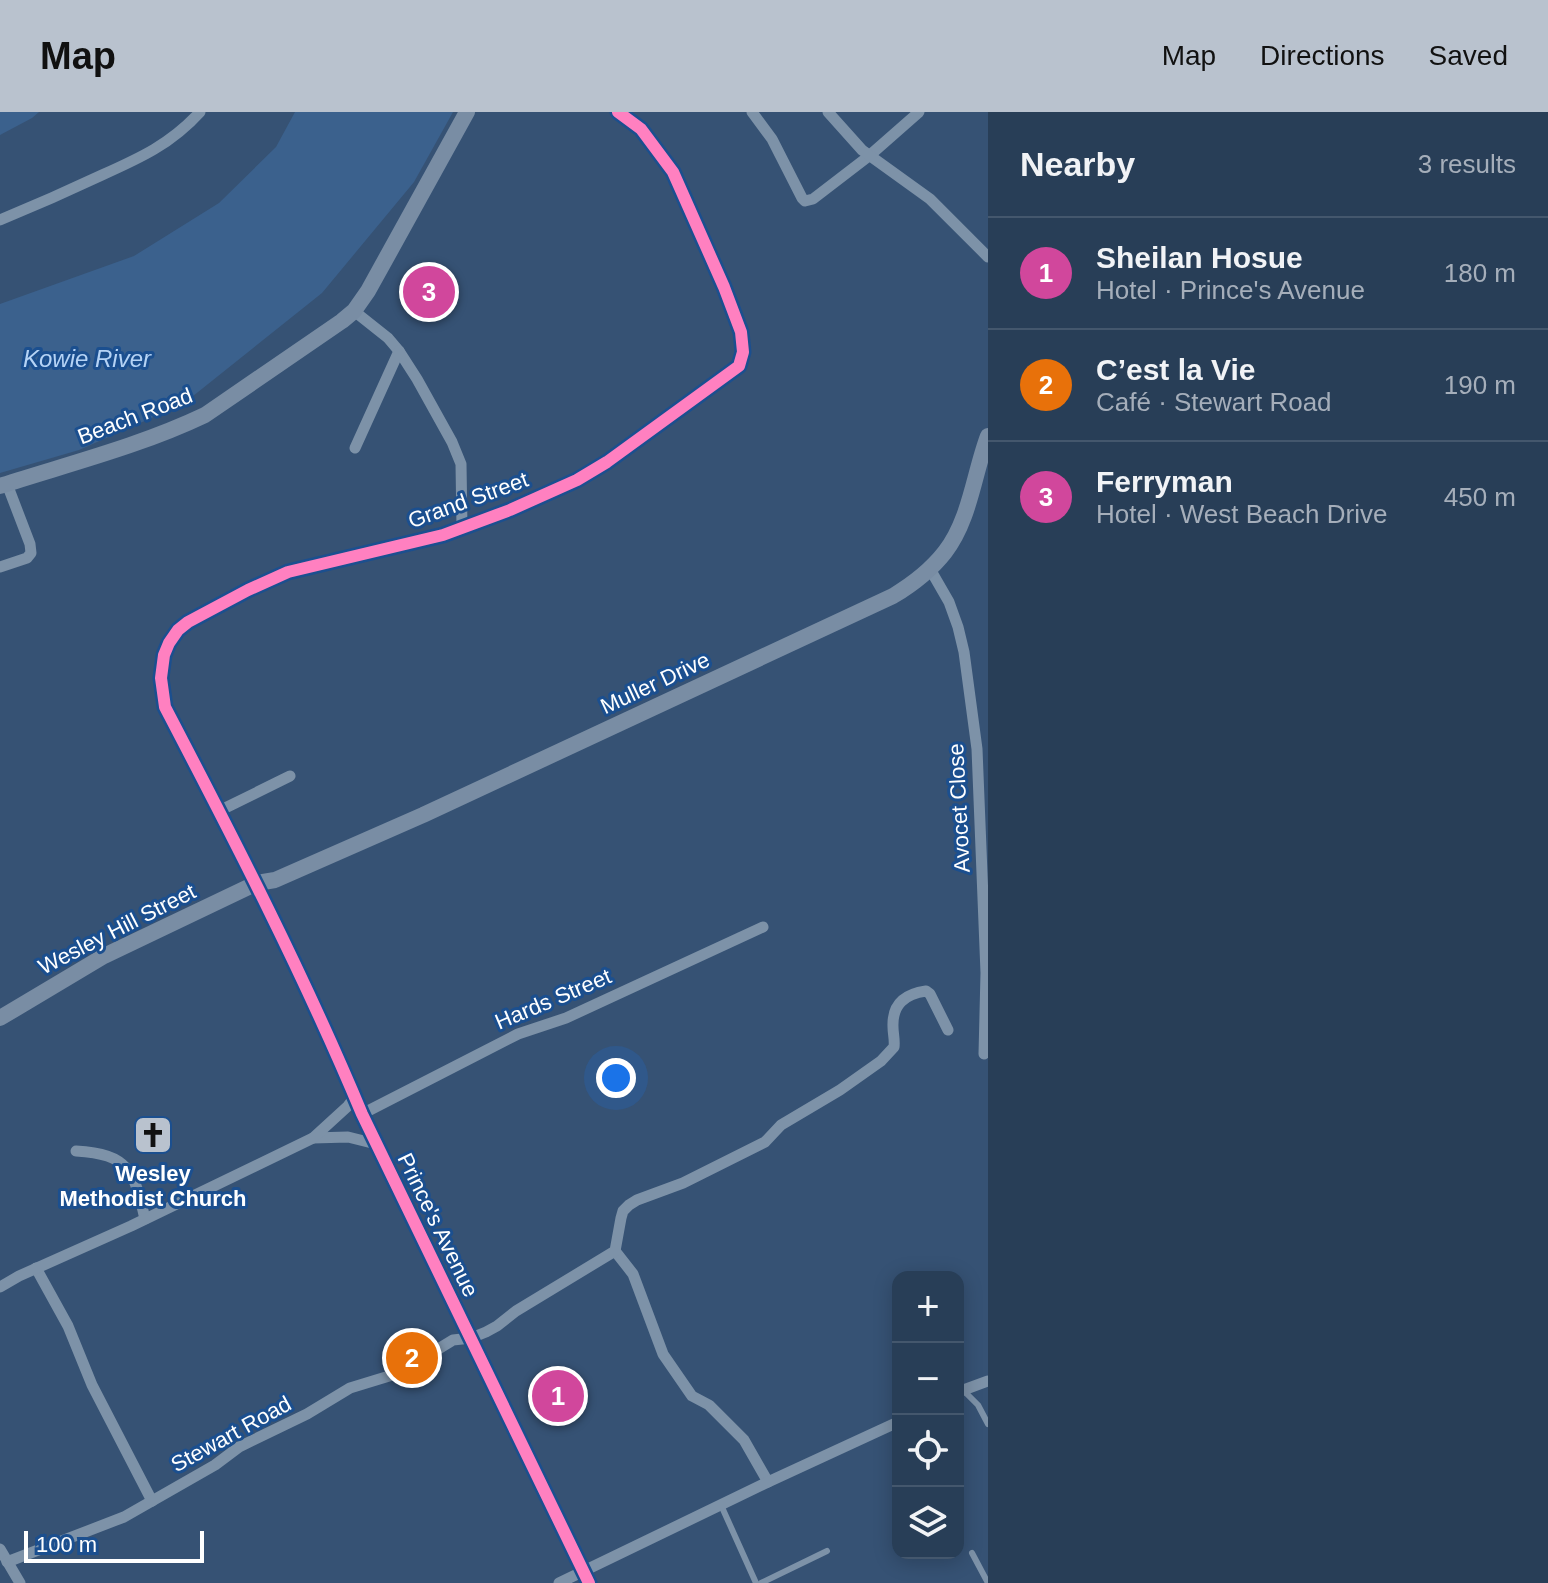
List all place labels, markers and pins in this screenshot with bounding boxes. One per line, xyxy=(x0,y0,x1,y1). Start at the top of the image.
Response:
pin: 3 xyxy=(403,262,455,322)
church icon: Wesley Methodist Church xyxy=(132,1114,174,1156)
place label: Wesley Methodist Church xyxy=(60,1161,247,1211)
pin: 2 xyxy=(386,1328,438,1388)
pin: 1 xyxy=(532,1366,584,1426)

